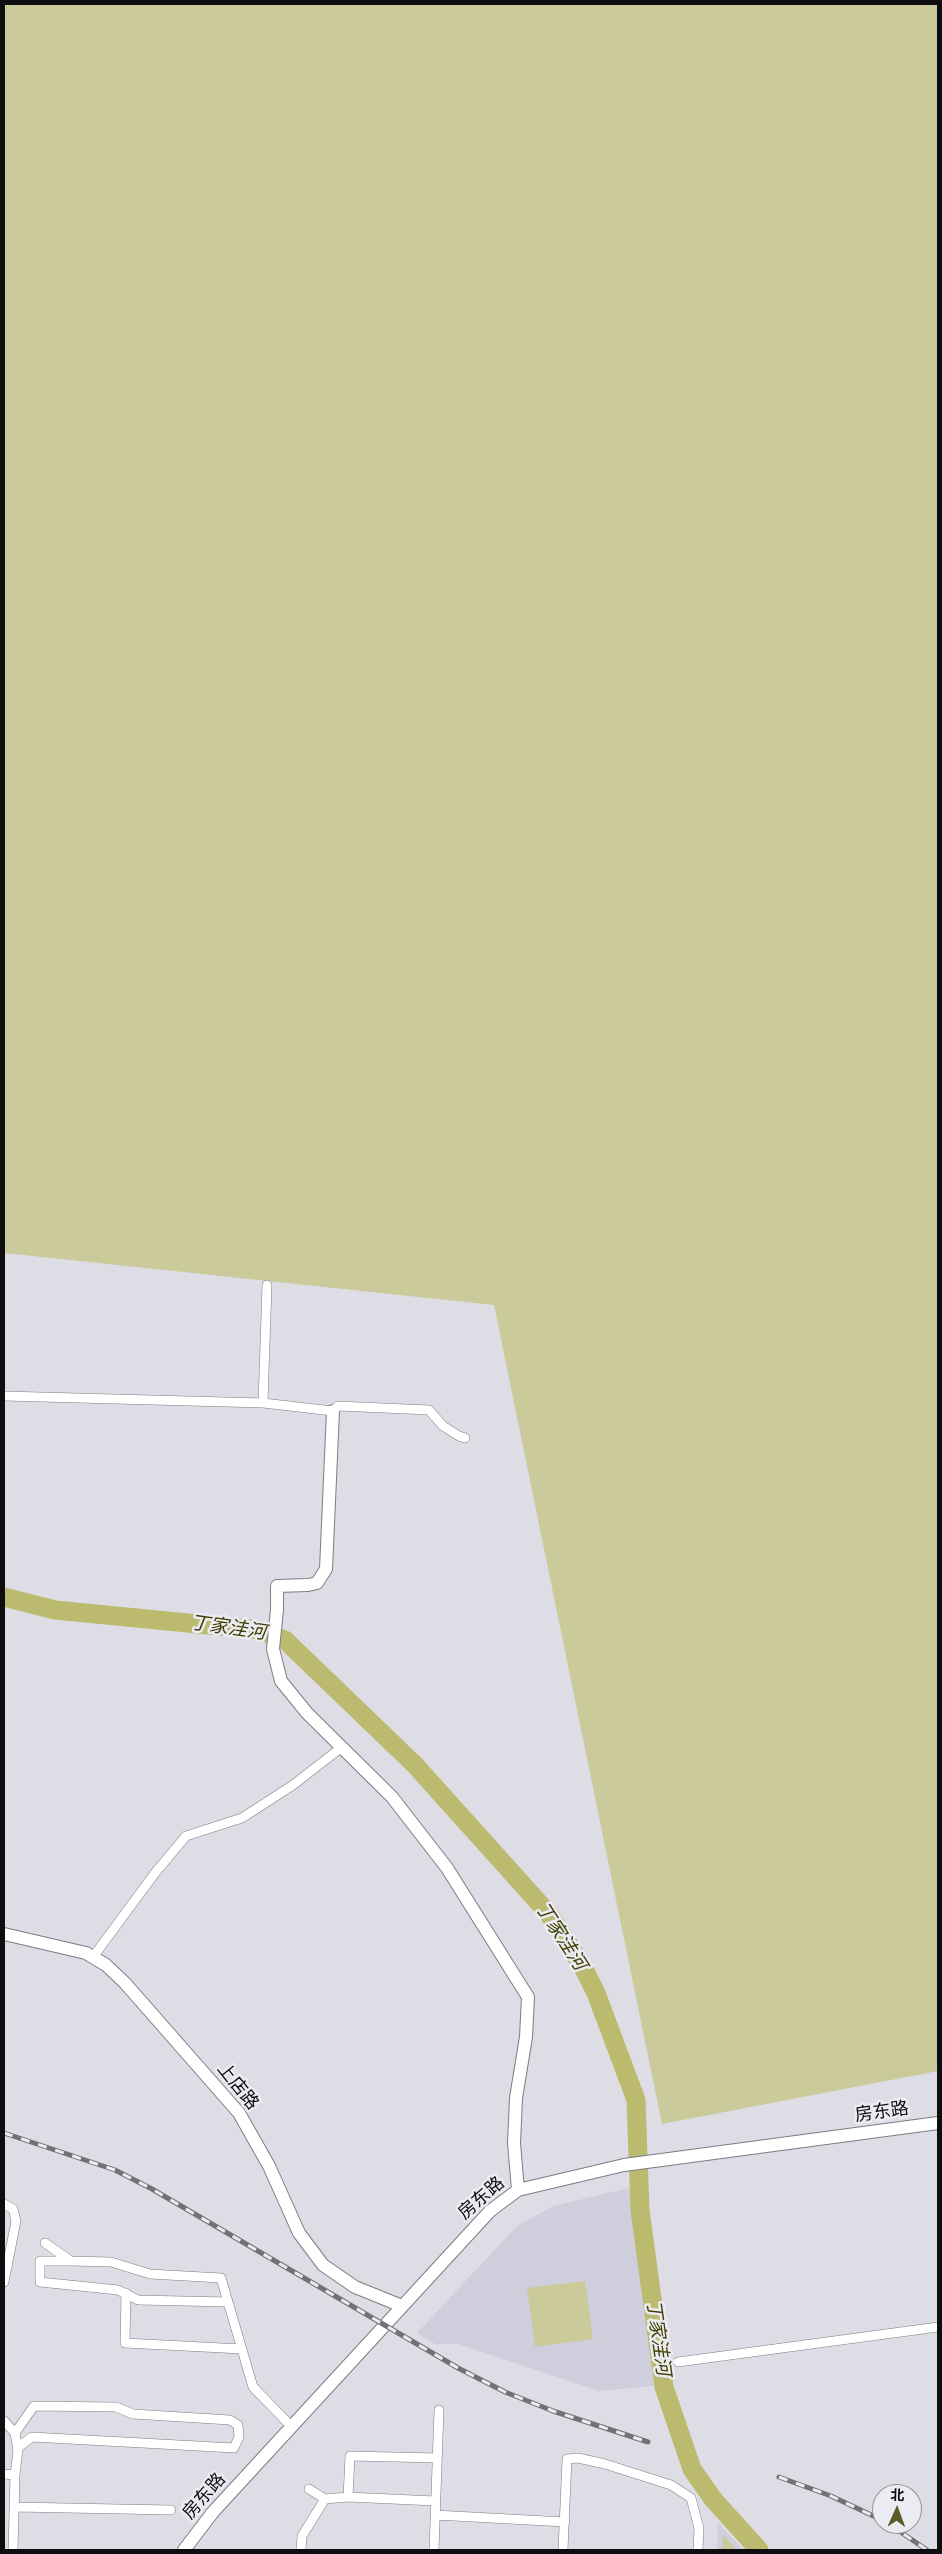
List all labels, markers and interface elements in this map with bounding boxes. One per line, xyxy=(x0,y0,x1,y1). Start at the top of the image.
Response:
water label: 丁家洼河 xyxy=(189,1612,267,1646)
water label: 丁家洼河 xyxy=(530,1899,590,1975)
street label: 上店路 xyxy=(212,2059,262,2115)
street label: 房东路 xyxy=(854,2099,910,2127)
street label: 房东路 xyxy=(455,2173,509,2225)
water label: 丁家洼河 xyxy=(640,2299,674,2377)
street label: 房东路 xyxy=(179,2470,231,2524)
north arrow xyxy=(872,2484,922,2534)
text: 北 xyxy=(890,2485,905,2505)

